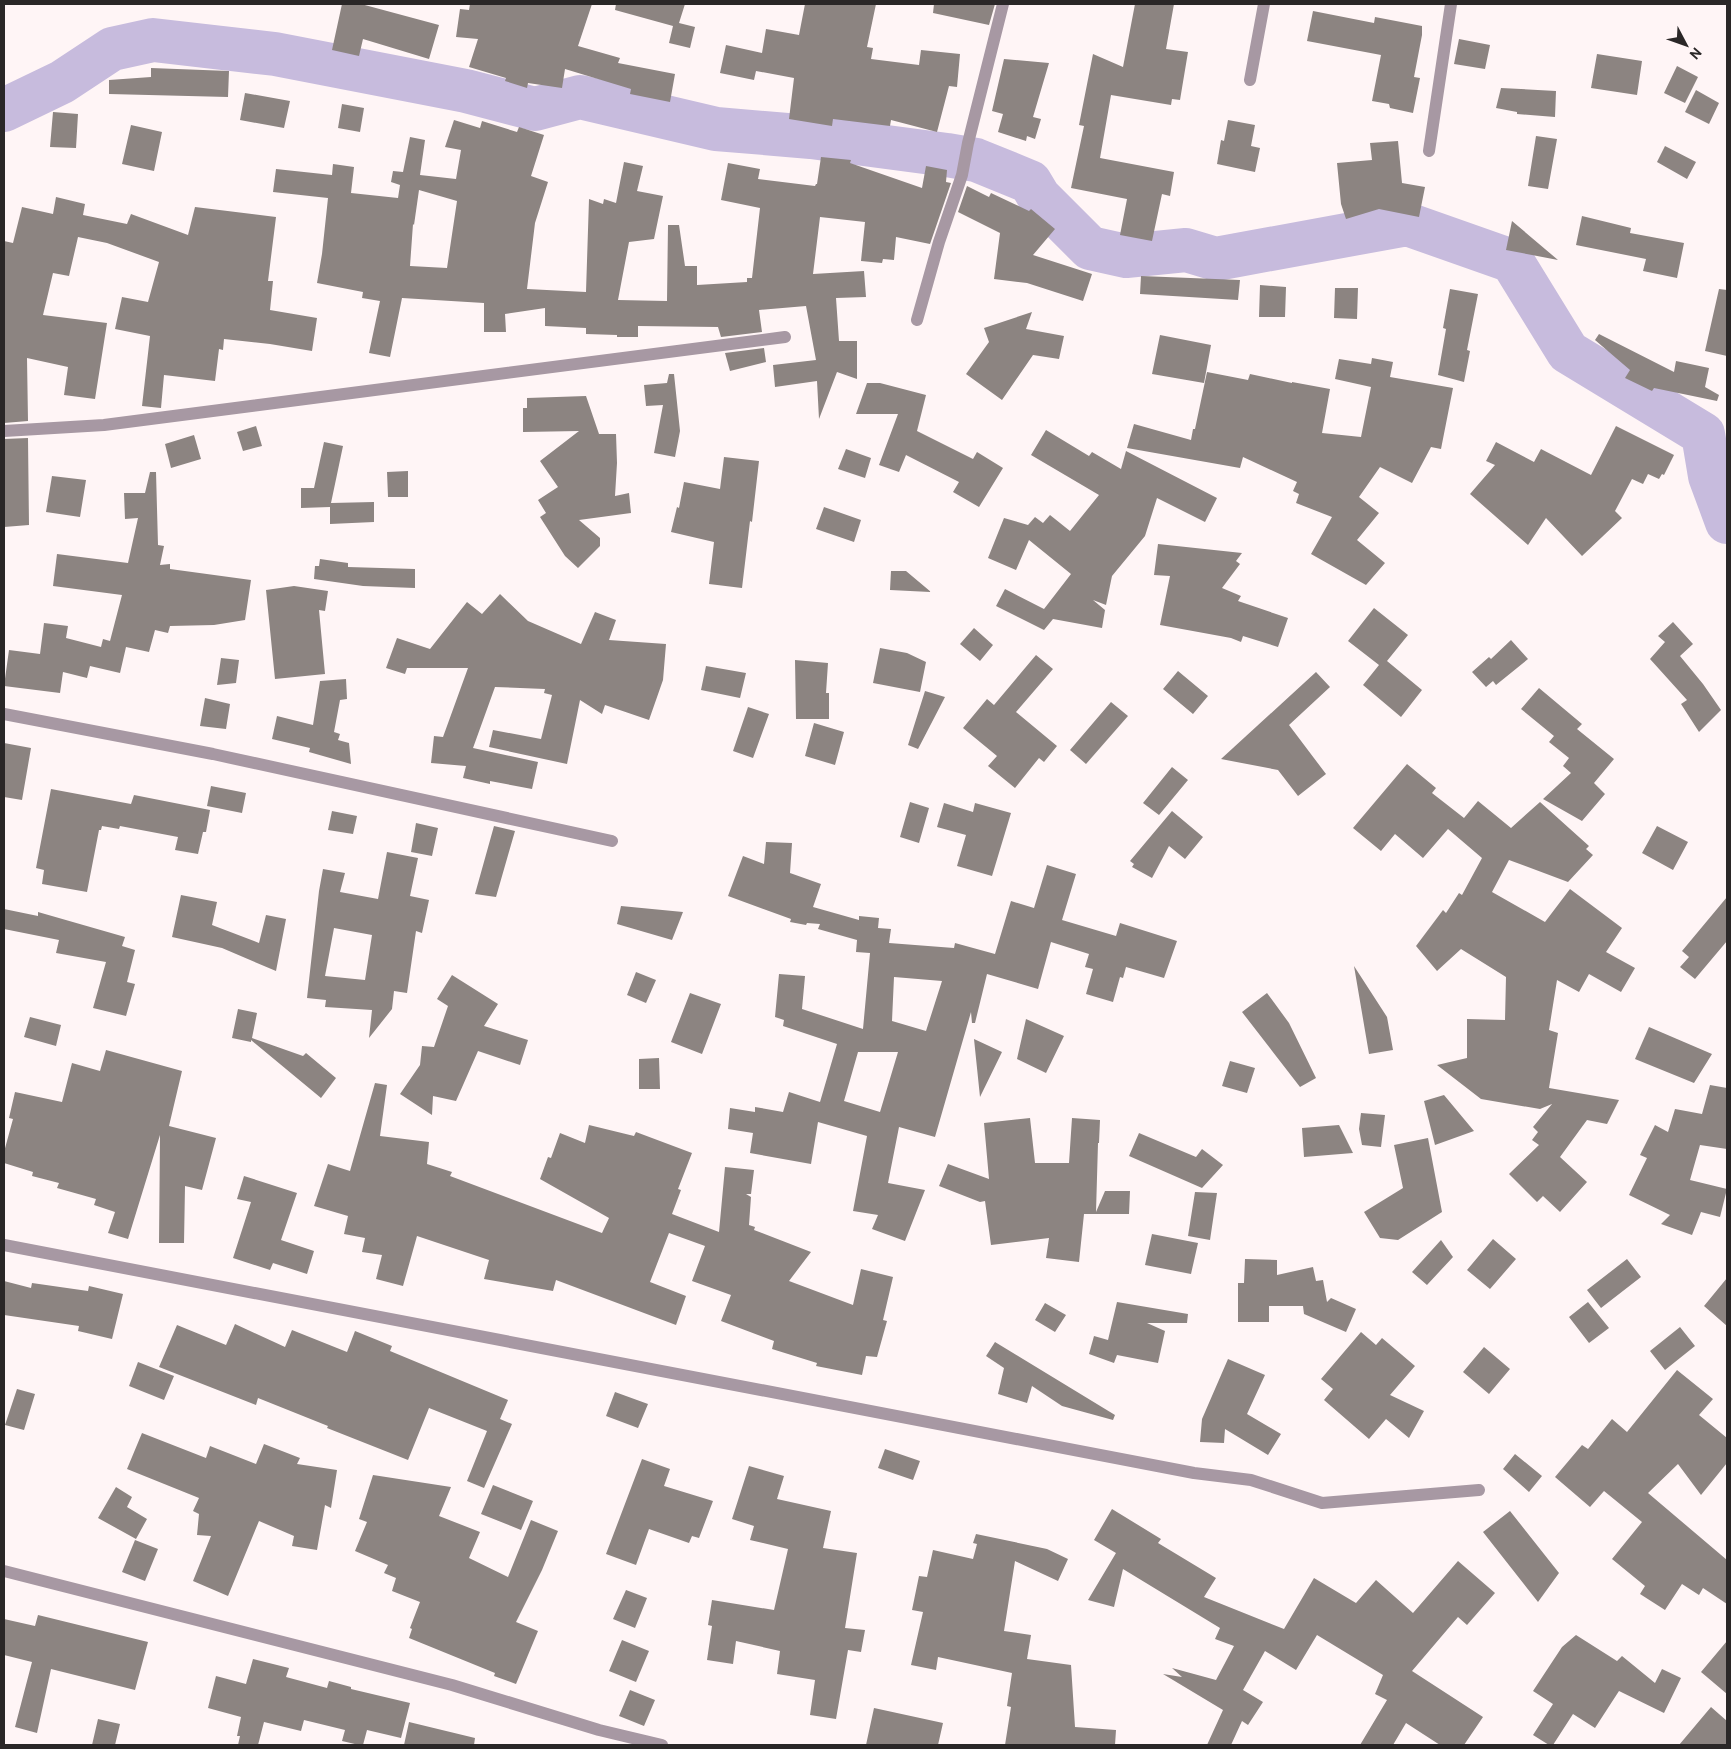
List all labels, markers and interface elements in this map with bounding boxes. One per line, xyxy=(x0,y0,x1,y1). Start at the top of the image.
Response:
north arrow xyxy=(1661,20,1711,70)
text: N xyxy=(1685,43,1704,62)

